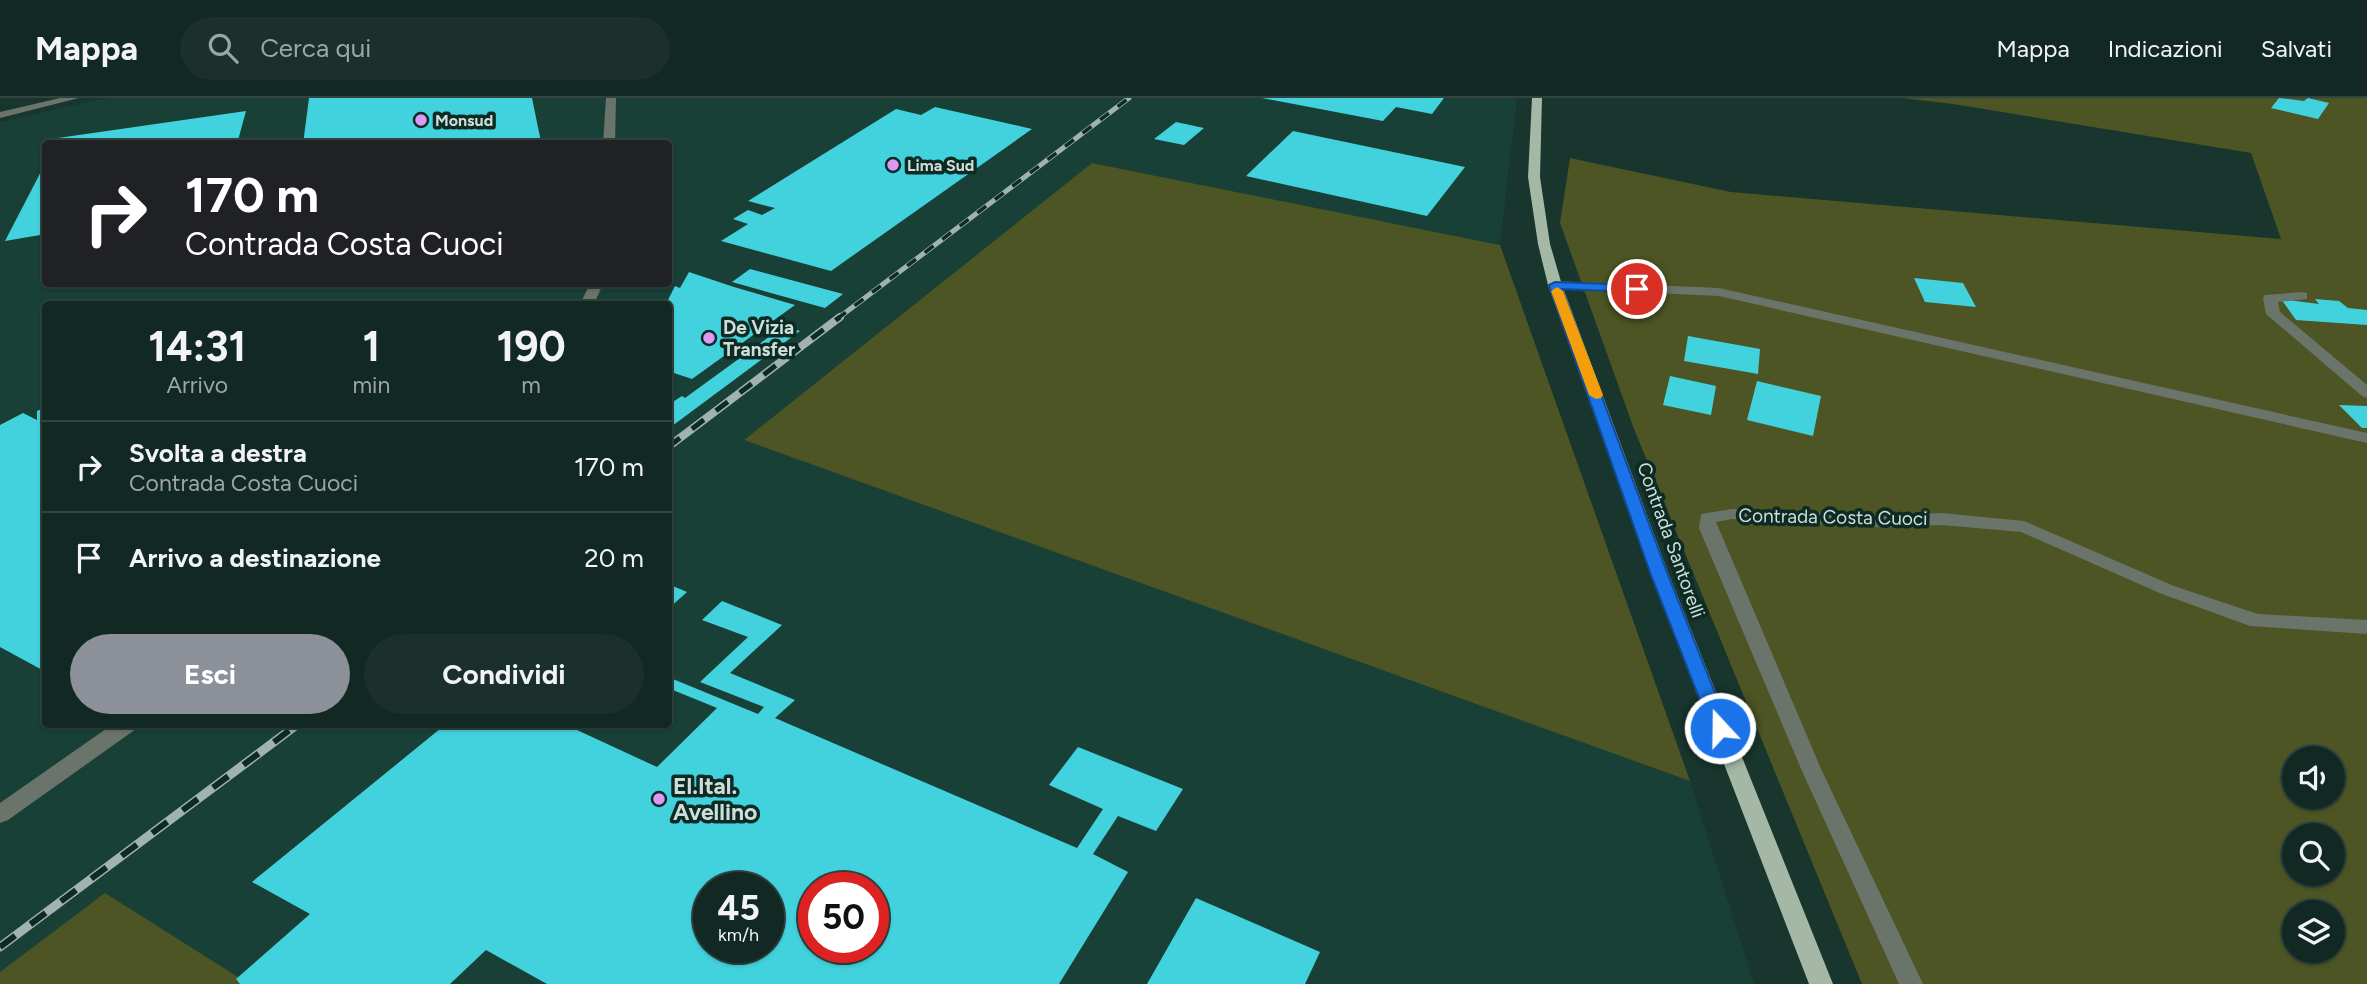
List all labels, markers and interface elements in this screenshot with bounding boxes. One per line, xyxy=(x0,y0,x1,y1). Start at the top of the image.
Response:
search box xyxy=(180,17,670,80)
text: Mappa xyxy=(35,29,138,68)
icon: search xyxy=(204,29,242,67)
text: Cerca qui xyxy=(260,32,371,64)
text: Mappa xyxy=(1997,34,2070,63)
text: Indicazioni xyxy=(2108,34,2223,63)
text: Salvati xyxy=(2261,34,2332,63)
place label: Monsud xyxy=(435,111,493,130)
marker: Monsud xyxy=(413,112,429,128)
place label: Lima Sud xyxy=(907,156,974,175)
marker: Lima Sud xyxy=(885,157,901,173)
text: 170 m xyxy=(185,165,319,224)
icon: right xyxy=(70,168,161,259)
text: Contrada Costa Cuoci xyxy=(185,225,504,263)
pin xyxy=(1607,259,1667,319)
icon: arrive xyxy=(1618,270,1656,308)
place label: De Vizia Transfer xyxy=(723,316,795,361)
text: 14:31 xyxy=(148,321,246,372)
text: 1 xyxy=(362,321,380,372)
text: 190 xyxy=(496,321,566,372)
marker: De Vizia Transfer xyxy=(701,330,717,346)
text: Arrivo xyxy=(166,371,228,399)
text: min xyxy=(352,371,390,399)
text: m xyxy=(521,371,541,399)
text: Svolta a destra xyxy=(129,437,307,469)
icon: right xyxy=(70,448,108,486)
text: 170 m xyxy=(574,451,644,483)
street label: Contrada Santorelli xyxy=(1632,459,1710,621)
text: Contrada Costa Cuoci xyxy=(129,469,358,497)
street label: Contrada Costa Cuoci xyxy=(1738,504,1928,530)
icon: arrive xyxy=(70,539,108,577)
text: Arrivo a destinazione xyxy=(129,542,381,574)
text: 20 m xyxy=(584,542,644,574)
button: Esci xyxy=(70,634,350,714)
button: Condividi xyxy=(364,634,644,714)
position arrow xyxy=(1683,691,1757,765)
map controls xyxy=(2282,746,2345,963)
button: sound xyxy=(2282,746,2345,809)
place label: El.Ital. Avellino xyxy=(673,772,757,826)
marker: El.Ital. Avellino xyxy=(651,791,667,807)
button: search xyxy=(2282,823,2345,886)
speed limit sign: 50 xyxy=(798,872,889,963)
text: 45 xyxy=(717,887,760,929)
button: layers xyxy=(2282,900,2345,963)
text: km/h xyxy=(718,924,759,946)

